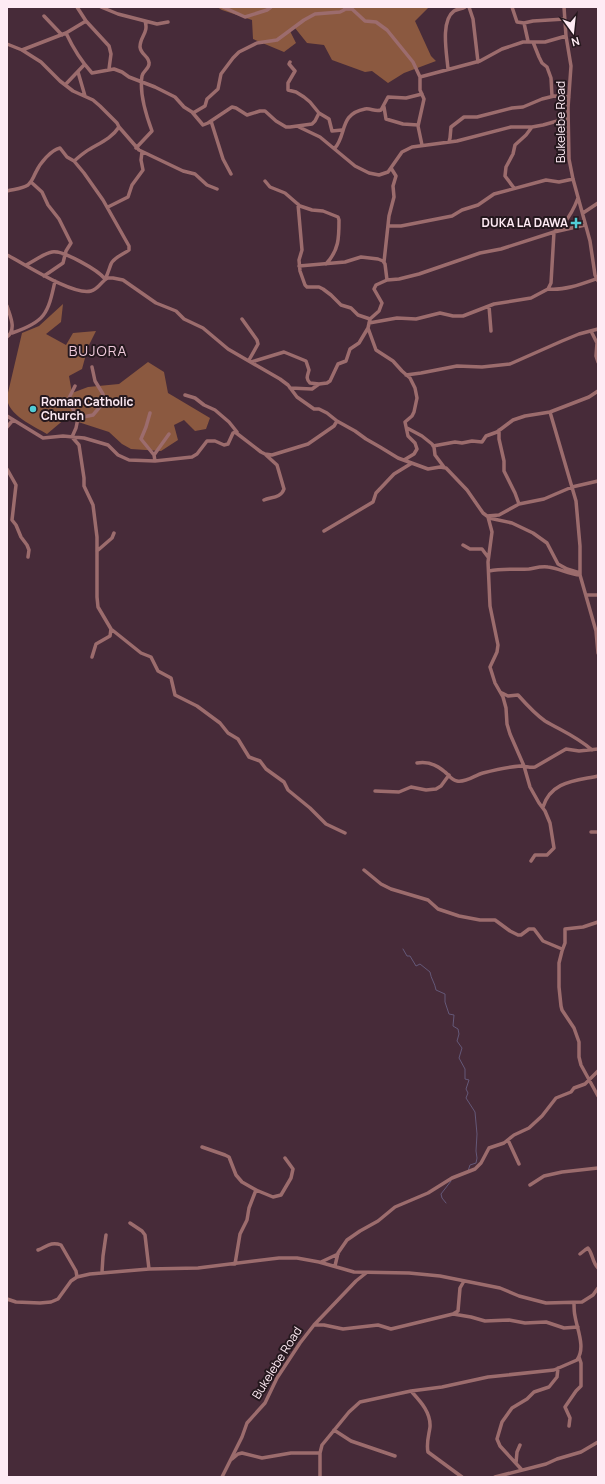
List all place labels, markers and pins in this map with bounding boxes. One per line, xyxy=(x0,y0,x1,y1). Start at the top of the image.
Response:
place label: DUKA LA DAWA xyxy=(482,214,568,231)
marker: DUKA LA DAWA xyxy=(571,218,581,228)
place label: Roman Catholic Church xyxy=(41,393,134,424)
marker: Roman Catholic Church xyxy=(28,404,38,414)

